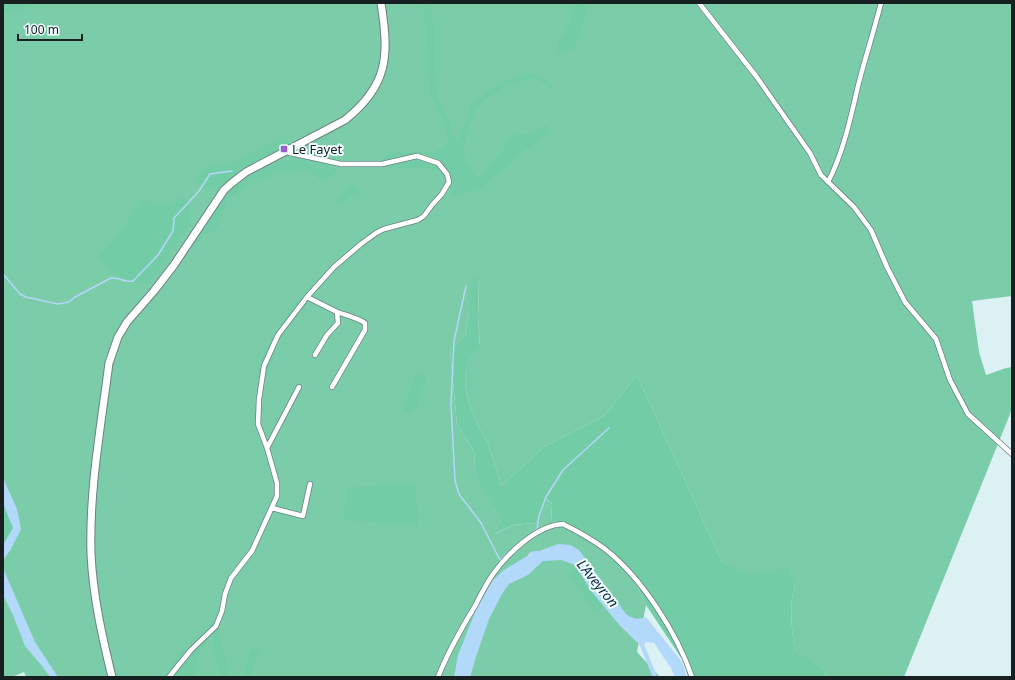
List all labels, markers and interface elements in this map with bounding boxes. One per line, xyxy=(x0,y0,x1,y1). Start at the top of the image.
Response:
scale bar xyxy=(18,16,82,42)
text: 100 m xyxy=(24,21,59,38)
place label: Le Fayet xyxy=(292,140,343,158)
marker: Le Fayet xyxy=(279,144,289,154)
water label: L'Aveyron xyxy=(573,555,623,611)

